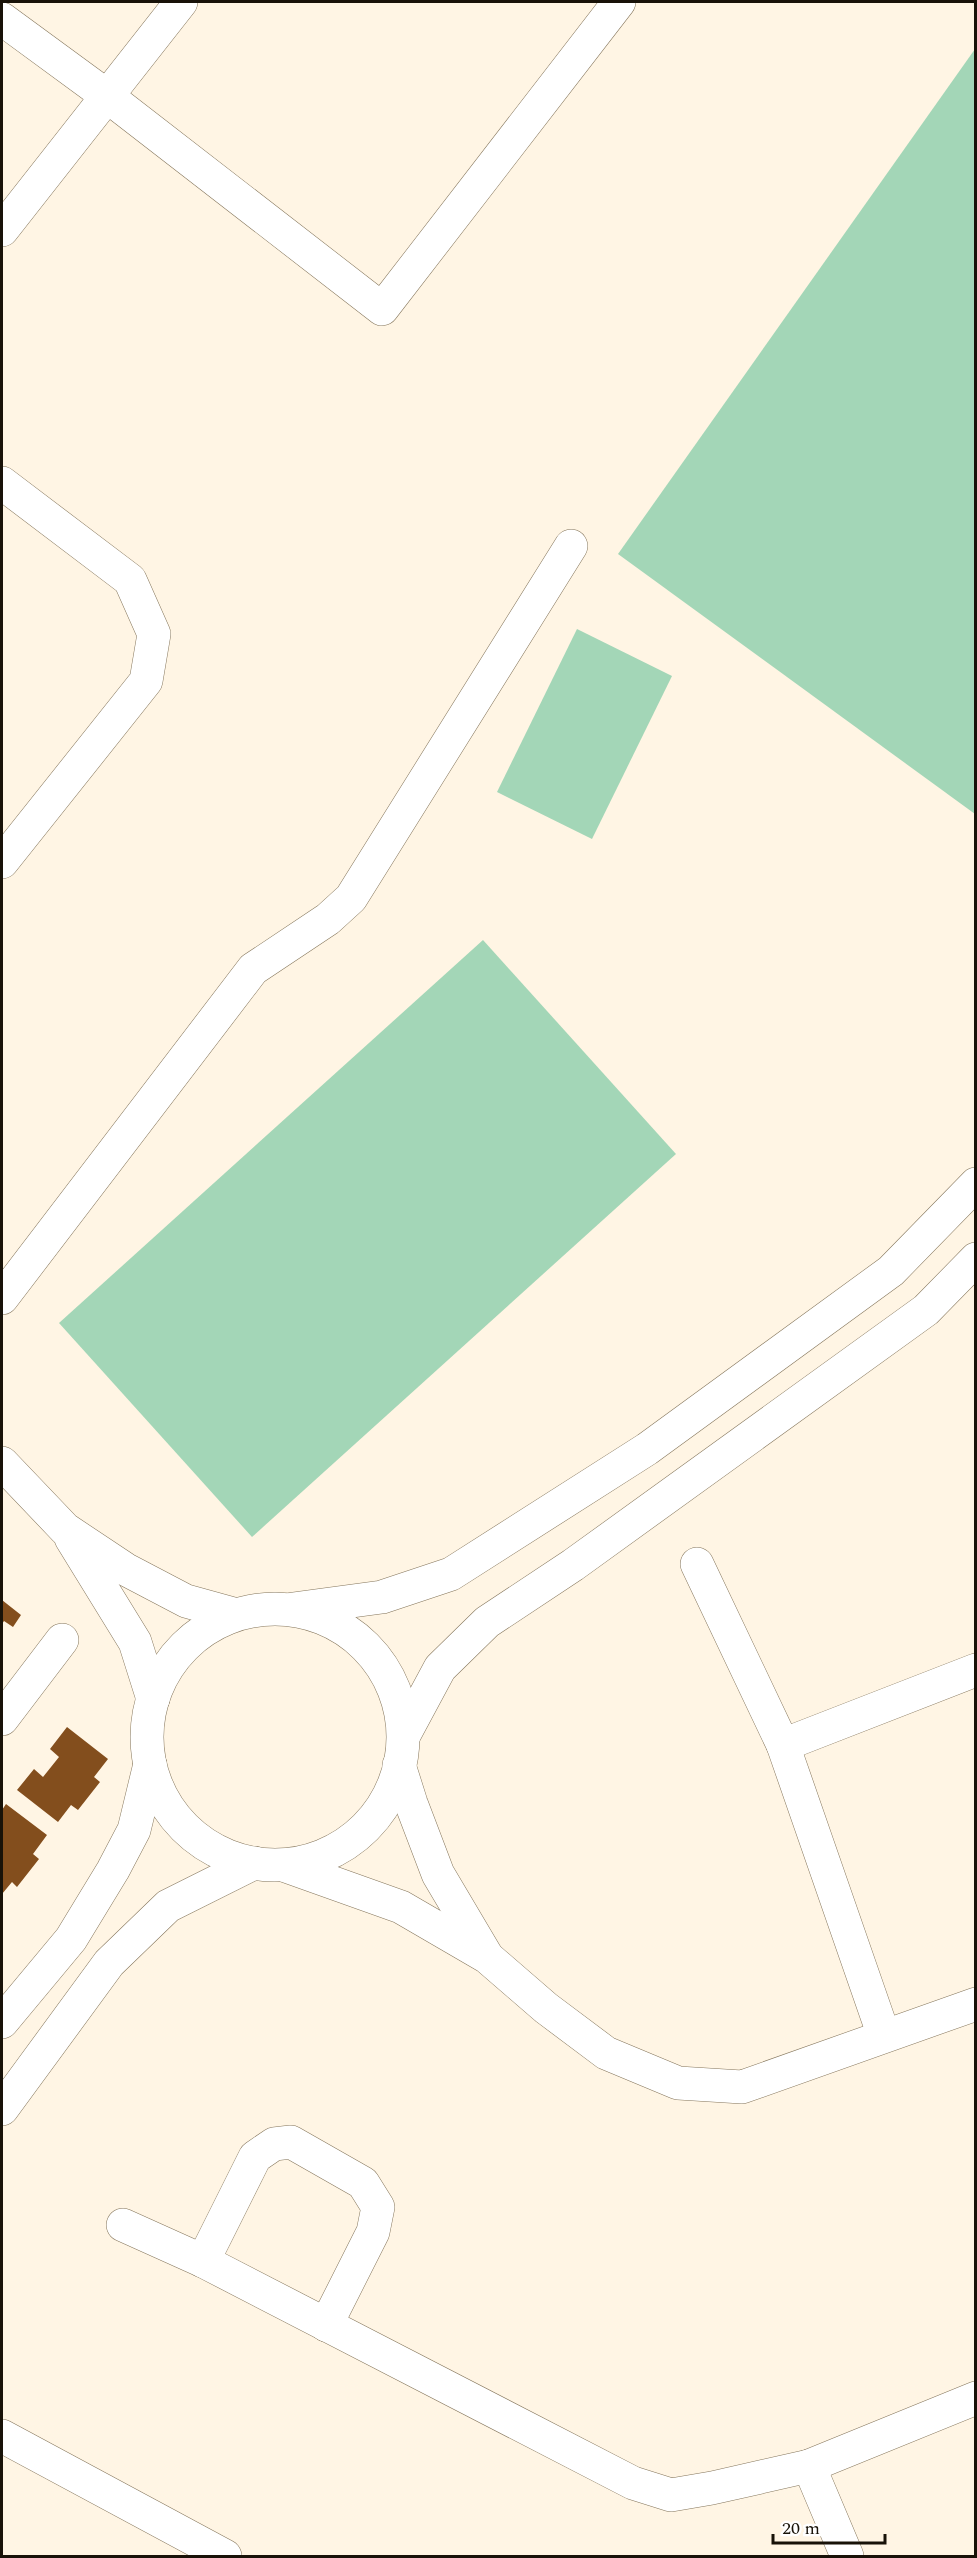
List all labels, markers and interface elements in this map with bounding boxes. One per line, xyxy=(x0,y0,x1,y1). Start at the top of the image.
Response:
scale bar xyxy=(773,2507,886,2545)
text: 20 m xyxy=(782,2515,820,2542)

